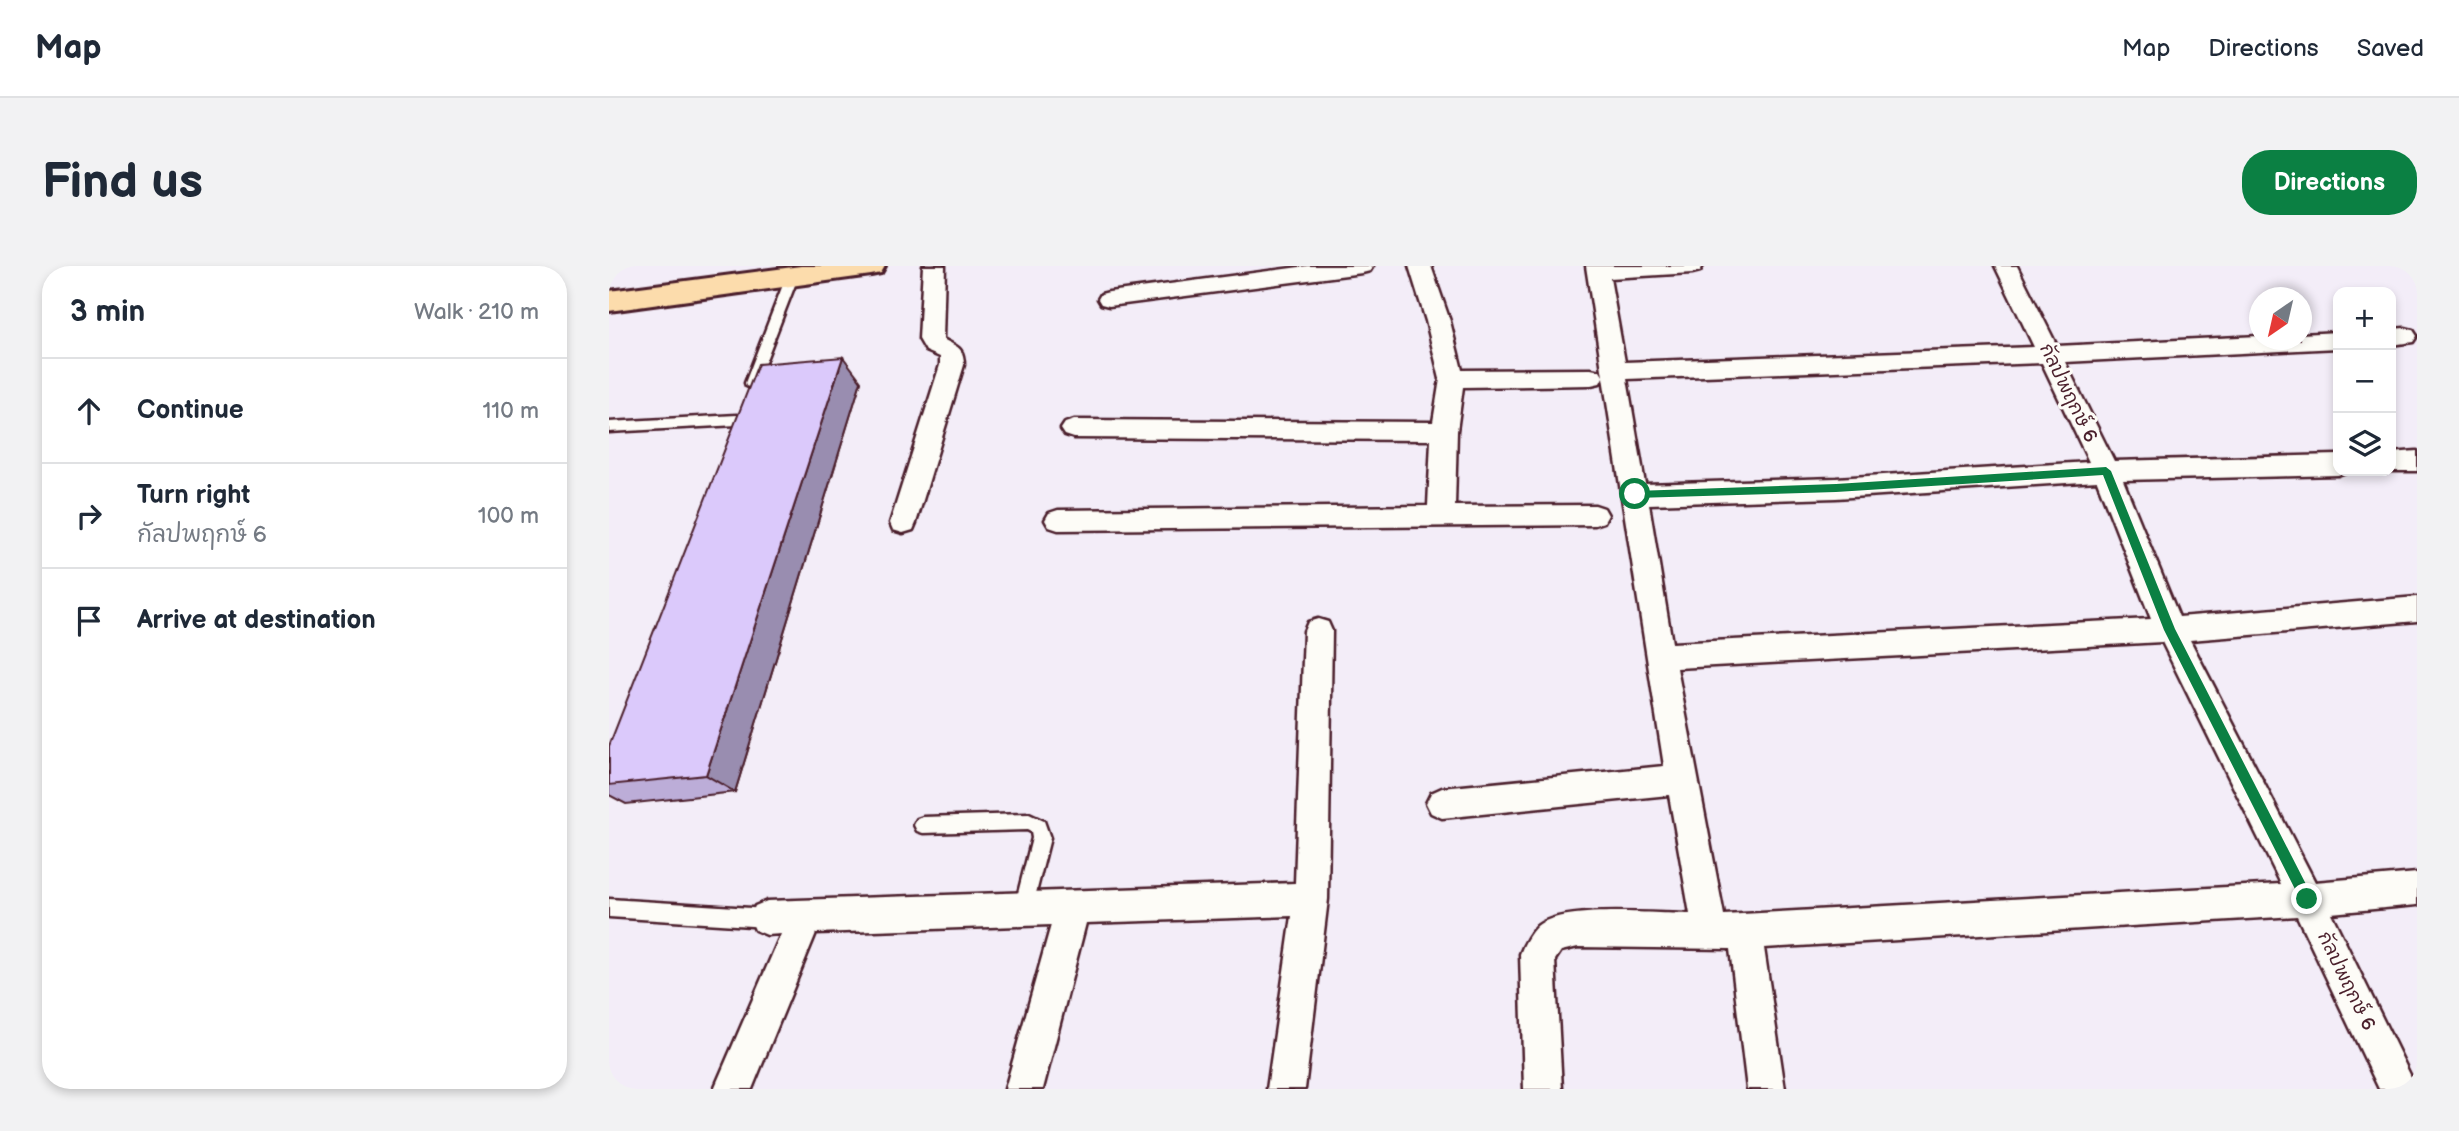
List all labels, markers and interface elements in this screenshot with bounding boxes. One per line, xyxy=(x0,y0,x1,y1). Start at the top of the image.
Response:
text: Map xyxy=(35,28,101,68)
text: Map xyxy=(2122,34,2170,63)
text: Directions xyxy=(2208,34,2319,63)
text: Saved xyxy=(2357,34,2424,63)
button: Directions xyxy=(2242,150,2417,215)
text: Find us xyxy=(42,153,203,212)
north arrow xyxy=(2249,287,2312,350)
map controls xyxy=(2333,287,2396,476)
button: + xyxy=(2333,287,2396,350)
text: 3 min xyxy=(70,294,145,330)
text: Walk · 210 m xyxy=(414,298,539,326)
street label: กัลปพฤกษ์ 6 xyxy=(2034,339,2104,446)
button: − xyxy=(2333,350,2396,413)
icon: ahead xyxy=(70,392,108,430)
text: Continue xyxy=(137,395,244,426)
text: 110 m xyxy=(482,397,539,425)
button: layers xyxy=(2333,413,2396,476)
route start xyxy=(1619,478,1650,509)
text: Turn right xyxy=(137,480,250,511)
icon: right xyxy=(70,497,108,535)
text: 100 m xyxy=(478,502,539,530)
text: กัลปพฤกษ์ 6 xyxy=(137,521,267,549)
icon: arrive xyxy=(70,602,108,640)
text: Arrive at destination xyxy=(137,605,376,636)
route end xyxy=(2291,883,2322,914)
street label: กัลปพฤกษ์ 6 xyxy=(2312,927,2382,1034)

